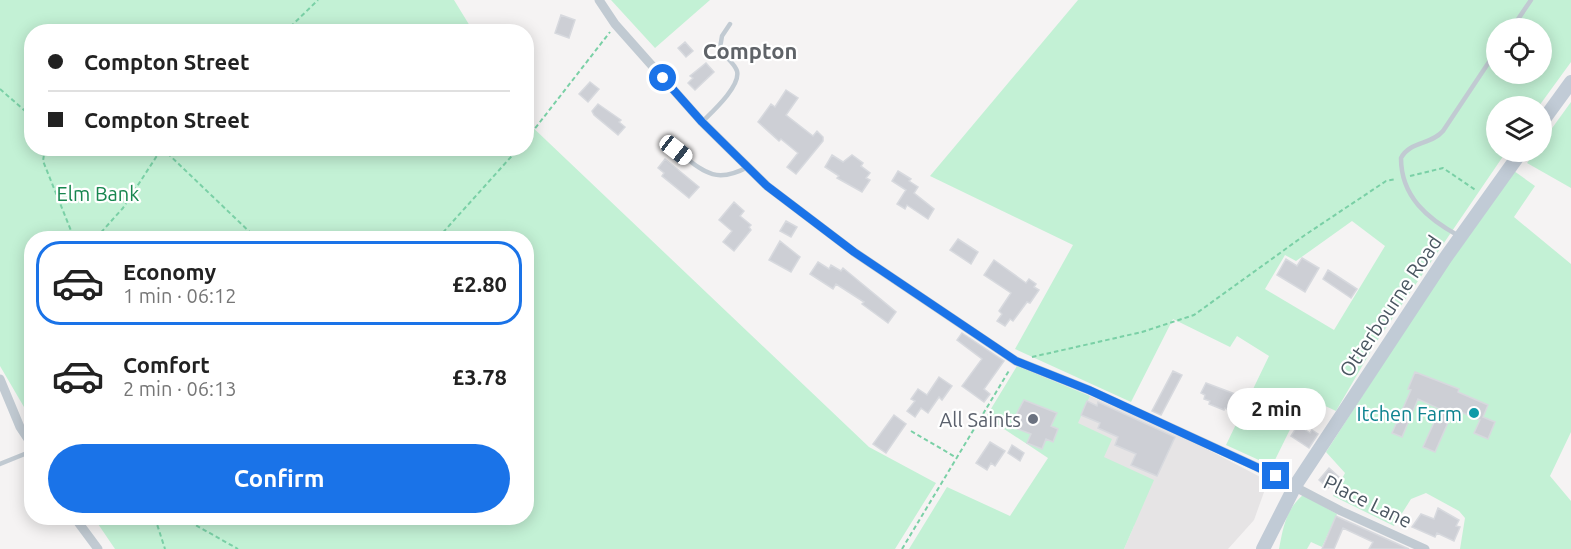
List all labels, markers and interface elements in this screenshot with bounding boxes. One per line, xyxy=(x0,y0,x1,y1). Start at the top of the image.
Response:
map controls xyxy=(1486,18,1552,162)
button: locate xyxy=(1486,18,1552,84)
district label: Compton xyxy=(703,38,797,63)
text: Compton Street xyxy=(84,49,249,74)
route start xyxy=(649,64,676,91)
button: layers xyxy=(1486,96,1552,162)
text: Compton Street xyxy=(84,107,249,132)
car xyxy=(656,132,696,168)
park label: Elm Bank xyxy=(57,182,139,205)
street label: Otterbourne Road xyxy=(1334,231,1446,381)
icon: car xyxy=(51,256,105,310)
text: Economy xyxy=(123,259,216,284)
text: £2.80 xyxy=(452,271,507,296)
text: 1 min · 06:12 xyxy=(123,284,237,307)
icon: car xyxy=(51,349,105,403)
text: Comfort xyxy=(123,352,210,377)
text: £3.78 xyxy=(452,364,507,389)
text: 2 min · 06:13 xyxy=(123,377,237,400)
callout: 2 min xyxy=(1226,389,1326,431)
text: 2 min xyxy=(1251,397,1302,420)
place label: Itchen Farm xyxy=(1356,402,1462,425)
marker: Itchen Farm xyxy=(1467,406,1481,420)
place label: All Saints xyxy=(939,408,1021,431)
marker: All Saints xyxy=(1026,412,1040,426)
button: Confirm xyxy=(48,444,510,513)
route end xyxy=(1262,462,1289,489)
street label: Place Lane xyxy=(1320,470,1416,532)

